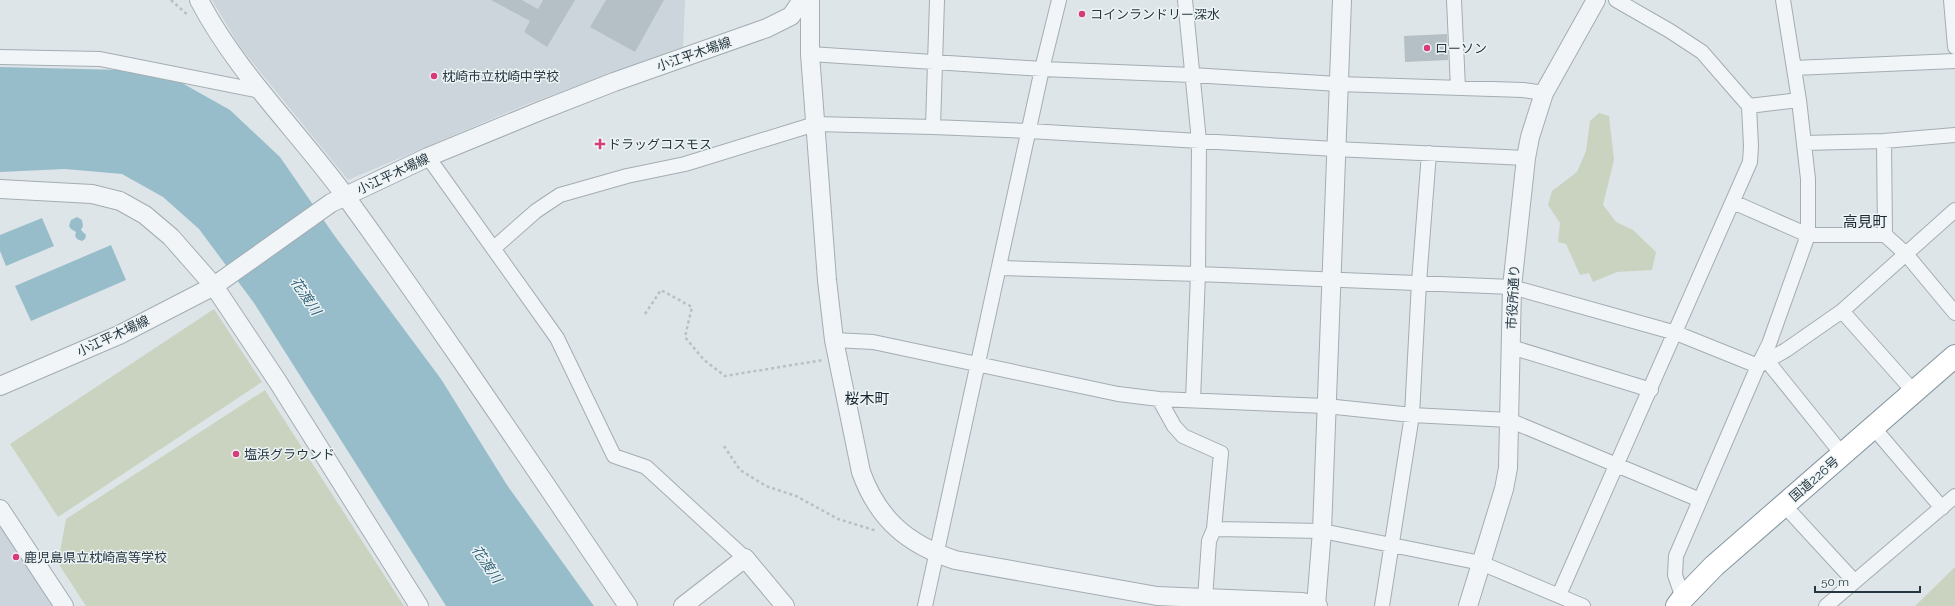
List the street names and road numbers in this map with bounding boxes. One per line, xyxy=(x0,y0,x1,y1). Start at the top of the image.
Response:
street label: 小江平木場線 xyxy=(655,34,733,74)
street label: 小江平木場線 xyxy=(354,151,432,197)
street label: 市役所通り xyxy=(1504,264,1522,330)
street label: 小江平木場線 xyxy=(74,313,152,359)
street label: 国道226号 xyxy=(1786,454,1842,504)

